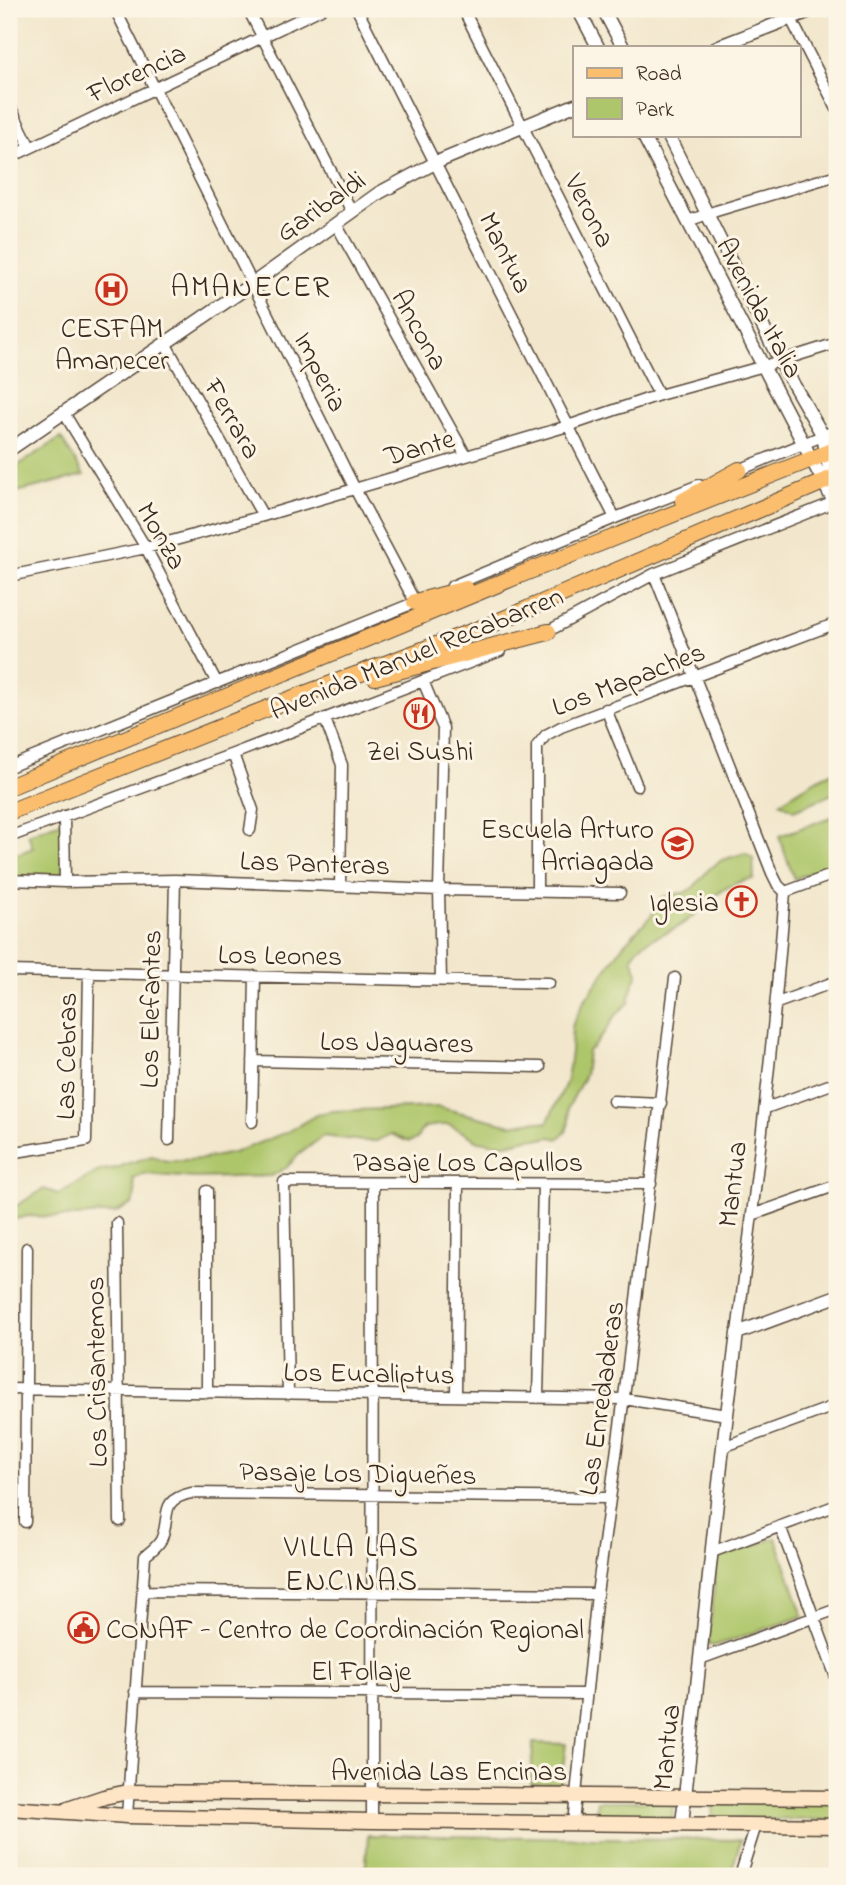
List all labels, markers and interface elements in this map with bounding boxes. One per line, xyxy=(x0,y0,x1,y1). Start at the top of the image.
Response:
street label: Florencia xyxy=(80,34,194,116)
legend xyxy=(573,46,800,136)
text: Road xyxy=(636,60,682,90)
text: Park xyxy=(636,96,675,126)
street label: Garibaldi xyxy=(269,162,375,254)
street label: Verona xyxy=(551,167,624,256)
street label: Mantua xyxy=(466,206,542,301)
street label: Avenida Italia xyxy=(704,231,812,386)
district label: AMANECER xyxy=(171,267,331,311)
hospital icon: CESFAM Amanecer xyxy=(95,273,129,307)
street label: Ancona xyxy=(379,283,457,379)
place label: CESFAM Amanecer xyxy=(55,310,169,383)
street label: Imperia xyxy=(281,325,356,420)
street label: Ferrara xyxy=(191,371,270,468)
street label: Dante xyxy=(379,420,460,479)
street label: Monza xyxy=(124,495,196,578)
street label: Avenida Manuel Recabarren xyxy=(264,578,570,733)
street label: Los Mapaches xyxy=(547,633,712,729)
restaurant icon: Zei Sushi xyxy=(403,696,437,730)
place label: Zei Sushi xyxy=(367,733,474,774)
place label: Escuela Arturo Arriagada xyxy=(481,811,654,884)
school or university icon: Escuela Arturo Arriagada xyxy=(660,827,694,861)
street label: Las Panteras xyxy=(239,842,391,889)
place label: Iglesia xyxy=(649,884,719,925)
church icon: Iglesia xyxy=(725,884,759,918)
street label: Los Elefantes xyxy=(131,929,174,1089)
street label: Los Leones xyxy=(217,936,342,979)
street label: Las Cebras xyxy=(47,992,90,1120)
street label: Los Jaguares xyxy=(320,1023,474,1066)
street label: Mantua xyxy=(709,1139,760,1230)
street label: Pasaje Los Capullos xyxy=(353,1144,583,1185)
street label: Los Crisantemos xyxy=(76,1276,121,1468)
street label: Las Enredaderas xyxy=(570,1299,637,1498)
street label: Los Eucaliptus xyxy=(283,1354,455,1397)
street label: Pasaje Los Digueñes xyxy=(239,1453,477,1498)
district label: VILLA LAS ENCINAS xyxy=(283,1527,420,1605)
public building icon: CONAF - Centro de Coordinación Regional xyxy=(66,1611,100,1645)
place label: CONAF - Centro de Coordinación Regional xyxy=(106,1611,584,1652)
street label: El Follaje xyxy=(311,1653,412,1694)
street label: Mantua xyxy=(644,1702,693,1792)
street label: Avenida Las Encinas xyxy=(331,1753,567,1794)

